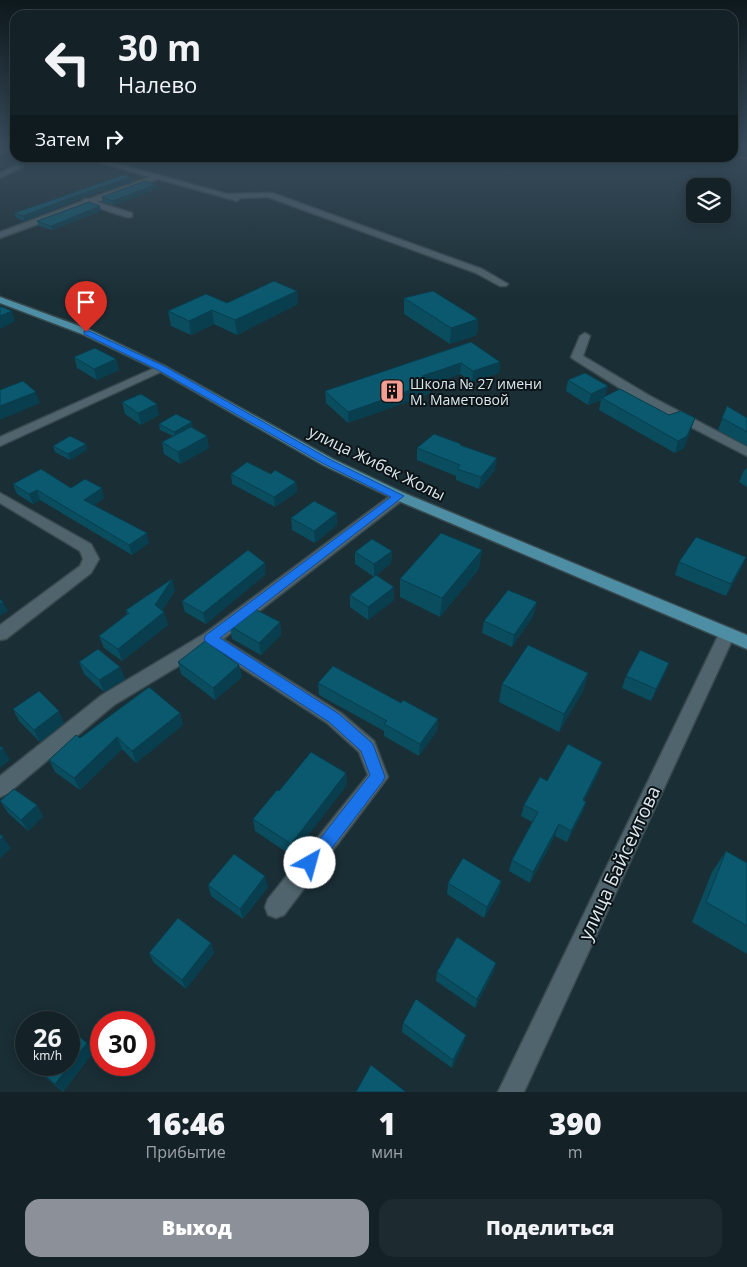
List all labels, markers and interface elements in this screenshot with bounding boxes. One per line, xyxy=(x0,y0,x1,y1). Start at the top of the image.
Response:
text: 30 m xyxy=(118,24,201,71)
icon: left xyxy=(35,30,100,95)
text: Налево xyxy=(118,69,197,99)
icon: right xyxy=(100,125,128,153)
text: Затем xyxy=(35,126,90,152)
map controls xyxy=(686,178,731,223)
button: layers xyxy=(686,178,731,223)
pin xyxy=(65,281,107,332)
icon: arrive xyxy=(72,288,100,316)
place label: Школа № 27 имени М. Маметовой xyxy=(410,374,542,409)
building icon: Школа № 27 имени М. Маметовой xyxy=(379,378,405,404)
street label: улица Жибек Жолы xyxy=(305,420,449,506)
street label: улица Байсеитова xyxy=(572,781,666,945)
position arrow xyxy=(283,836,335,888)
speed limit sign: 30 xyxy=(90,1011,155,1076)
text: 26 xyxy=(33,1020,62,1054)
text: km/h xyxy=(33,1047,62,1064)
text: 16:46 xyxy=(146,1103,225,1144)
text: 1 xyxy=(378,1103,396,1144)
text: 390 xyxy=(549,1103,601,1144)
text: Прибытие xyxy=(146,1141,226,1163)
text: мин xyxy=(371,1141,403,1163)
text: m xyxy=(568,1141,583,1163)
button: Выход xyxy=(25,1199,369,1257)
button: Поделиться xyxy=(379,1199,722,1257)

